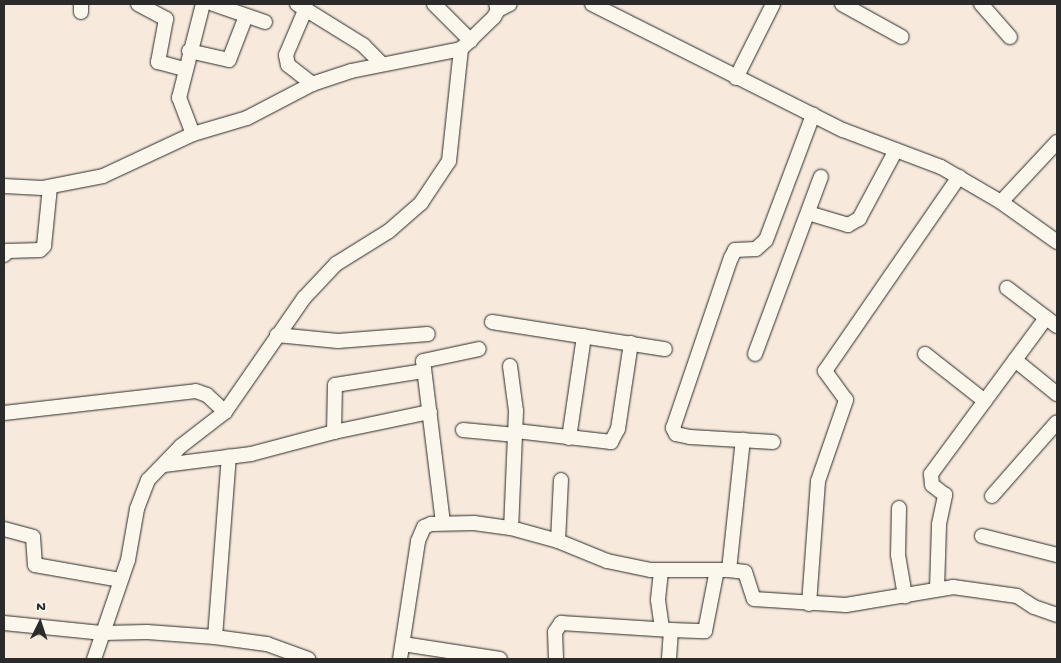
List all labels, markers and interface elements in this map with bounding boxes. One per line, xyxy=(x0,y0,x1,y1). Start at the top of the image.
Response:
north arrow xyxy=(15,598,65,648)
text: N xyxy=(36,599,46,616)

